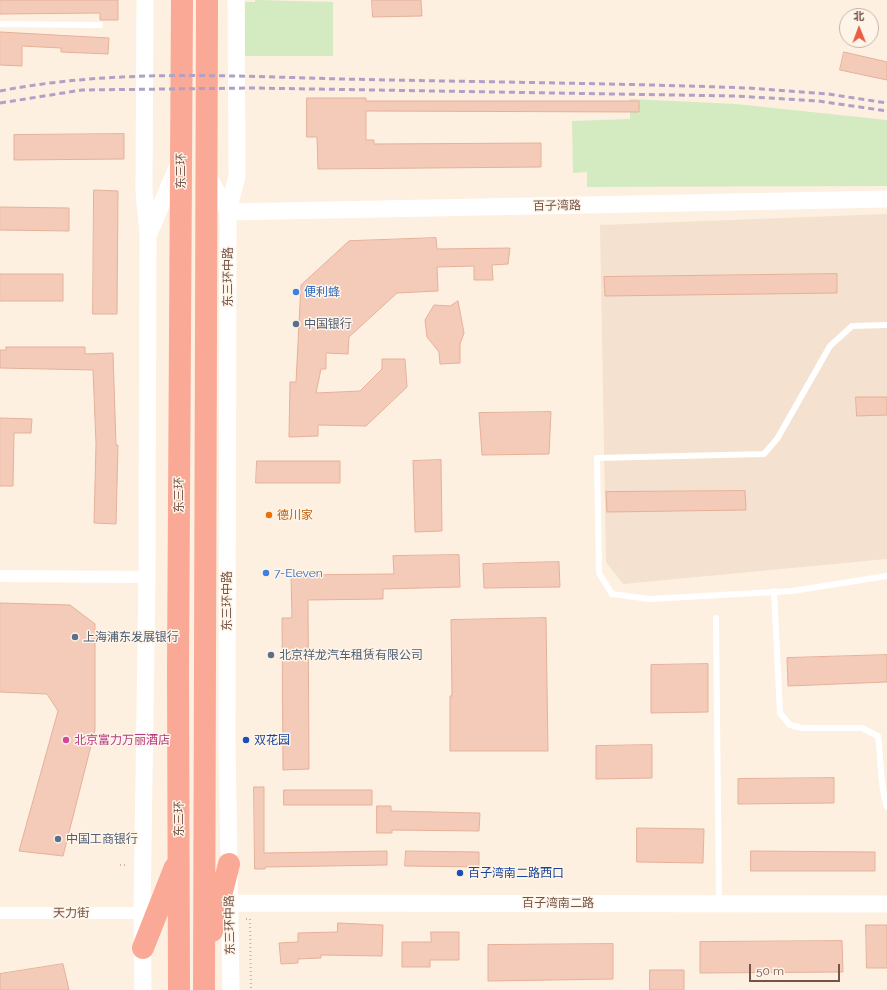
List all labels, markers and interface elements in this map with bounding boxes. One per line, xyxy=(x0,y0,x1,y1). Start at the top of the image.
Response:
north arrow xyxy=(839,8,879,48)
text: 北 xyxy=(853,10,864,23)
street label: 东三环 xyxy=(174,153,188,189)
street label: 百子湾路 xyxy=(533,198,581,214)
street label: 东三环中路 xyxy=(221,247,235,307)
place label: 便利蜂 xyxy=(304,285,340,299)
marker: 便利蜂 xyxy=(291,287,301,297)
place label: 中国银行 xyxy=(304,317,352,331)
marker: 中国银行 xyxy=(291,319,301,329)
street label: 东三环 xyxy=(172,477,186,513)
place label: 德川家 xyxy=(277,508,313,522)
marker: 德川家 xyxy=(264,510,274,520)
place label: 7-Eleven xyxy=(274,566,323,580)
marker: 7-Eleven xyxy=(261,568,271,578)
street label: 东三环中路 xyxy=(220,571,234,631)
place label: 上海浦东发展银行 xyxy=(83,630,179,644)
marker: 上海浦东发展银行 xyxy=(70,632,80,642)
place label: 北京祥龙汽车租赁有限公司 xyxy=(279,648,423,662)
marker: 北京祥龙汽车租赁有限公司 xyxy=(266,650,276,660)
place label: 北京富力万丽酒店 xyxy=(74,733,170,747)
place label: 双花园 xyxy=(254,733,290,747)
marker: 北京富力万丽酒店 xyxy=(61,735,71,745)
marker: 双花园 xyxy=(241,735,251,745)
street label: 东三环 xyxy=(172,801,186,837)
place label: 中国工商银行 xyxy=(66,832,138,846)
marker: 中国工商银行 xyxy=(53,834,63,844)
place label: 百子湾南二路西口 xyxy=(468,866,564,880)
marker: 百子湾南二路西口 xyxy=(455,868,465,878)
street label: 东三环中路 xyxy=(222,895,238,955)
street label: 百子湾南二路 xyxy=(522,896,594,910)
street label: 天力街 xyxy=(53,906,89,920)
scale bar xyxy=(751,956,842,982)
text: 50 m xyxy=(756,964,784,978)

